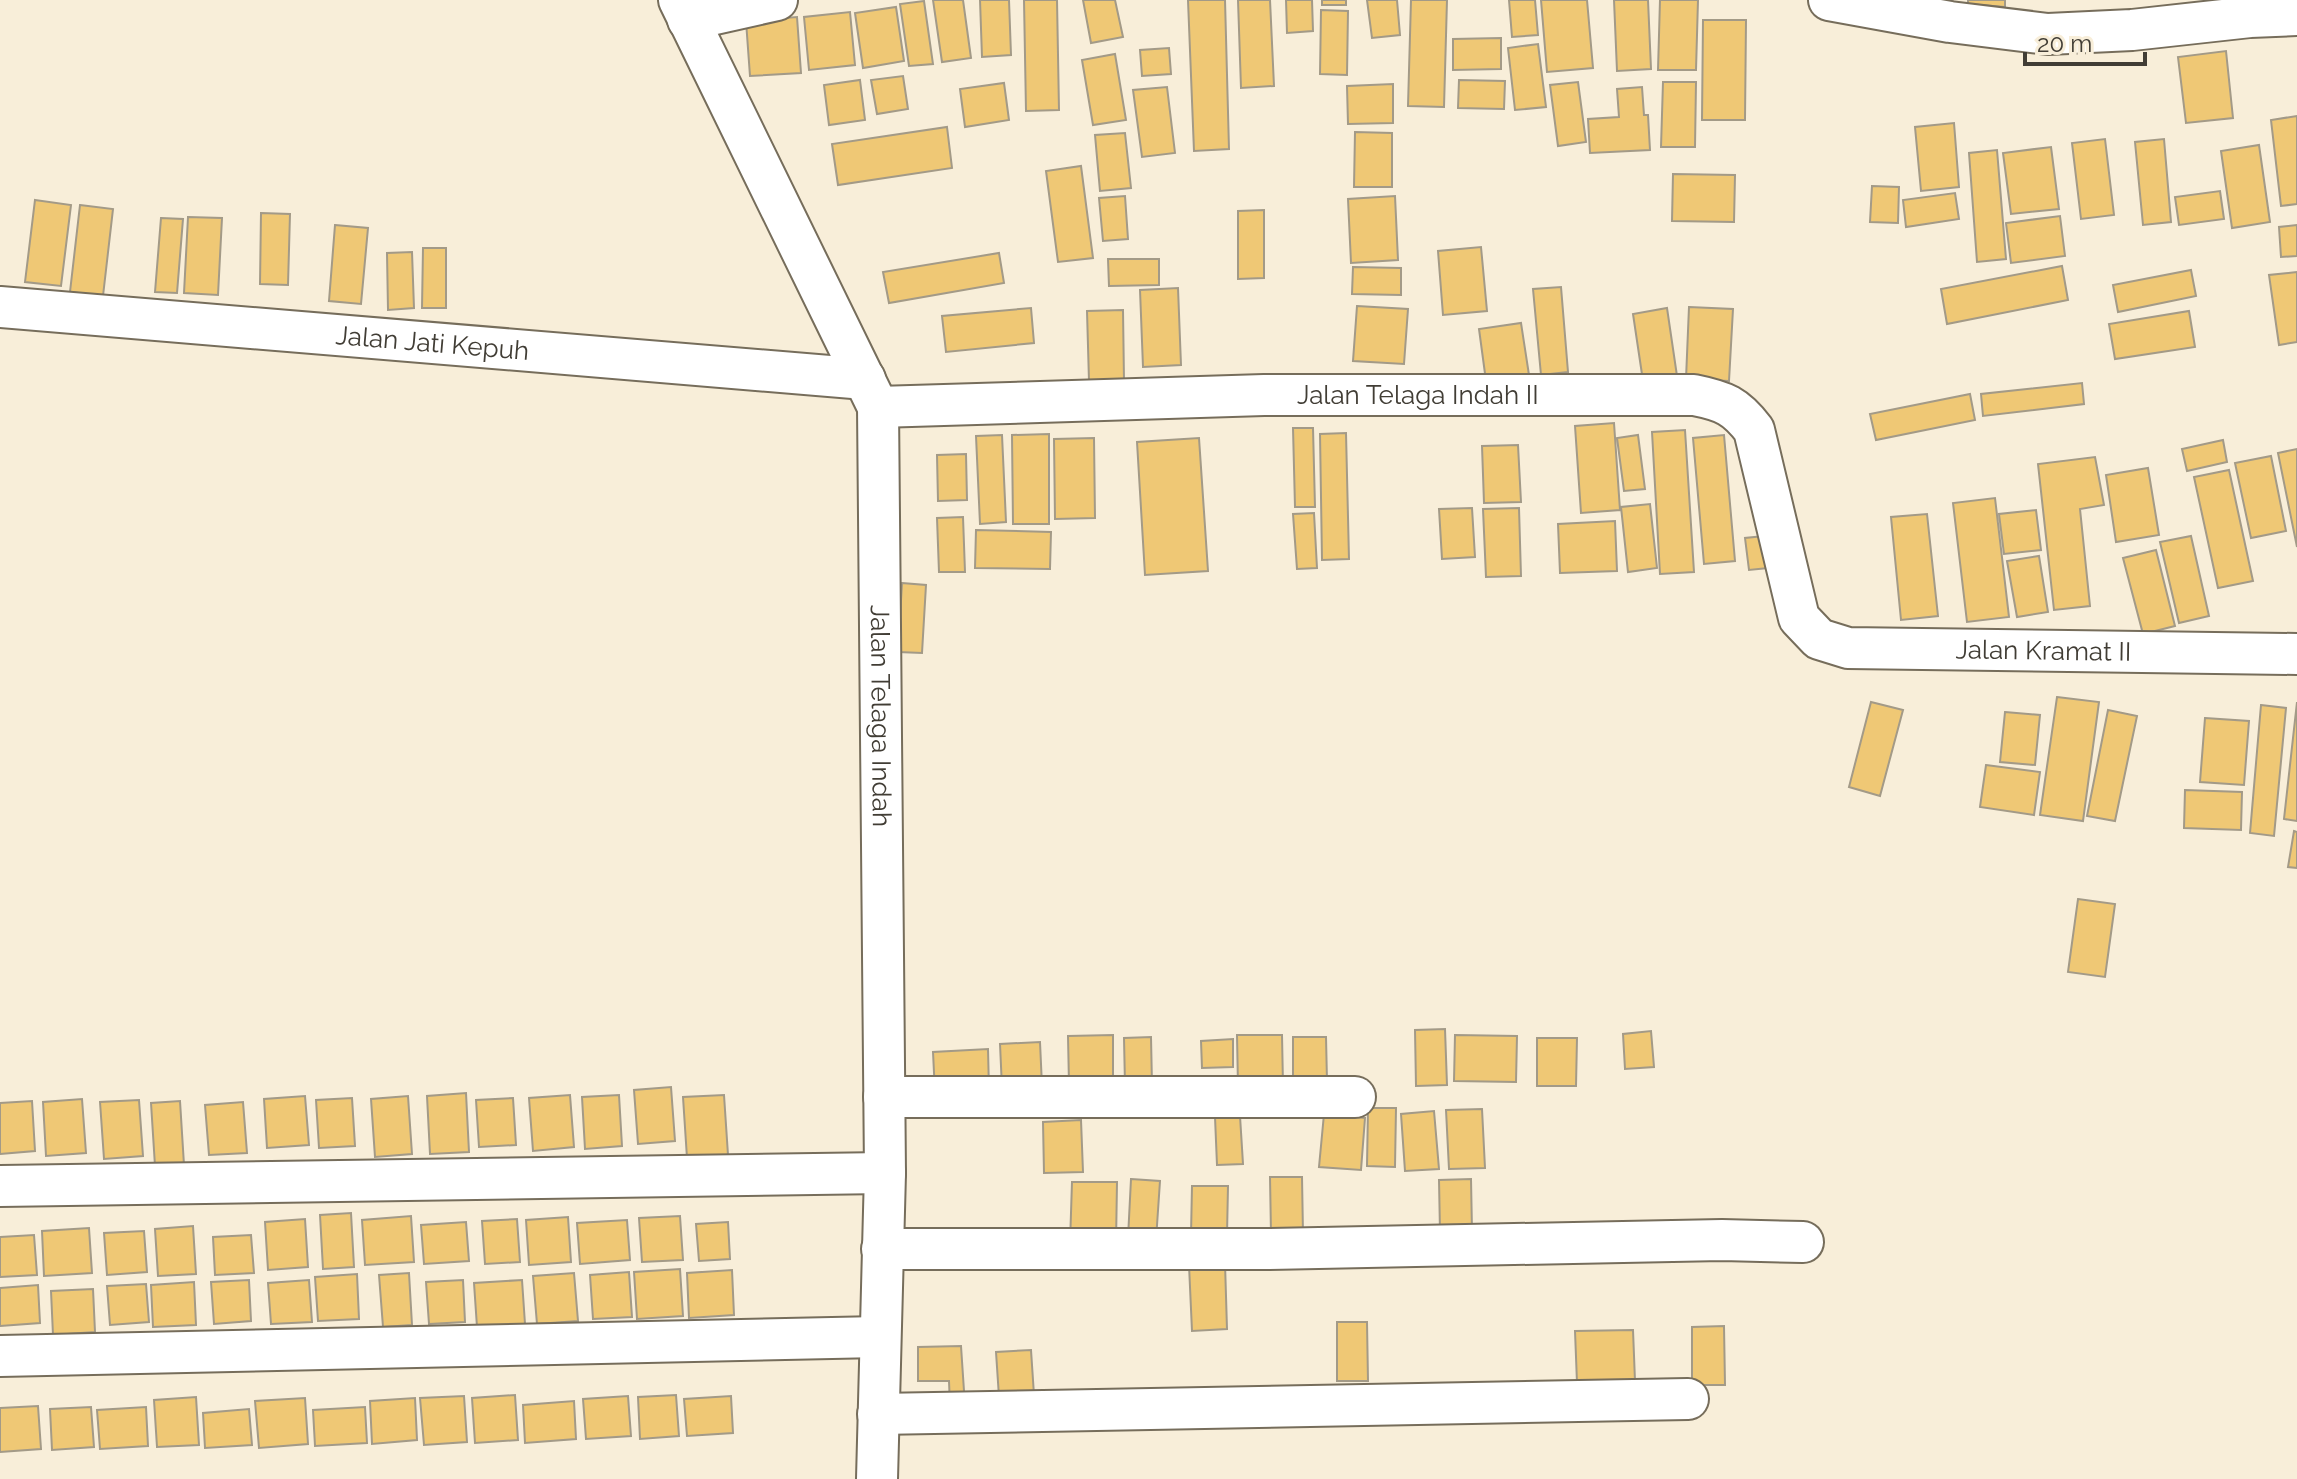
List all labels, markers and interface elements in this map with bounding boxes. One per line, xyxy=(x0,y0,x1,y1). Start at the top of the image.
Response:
scale bar xyxy=(2025,16,2145,66)
text: 20 m xyxy=(2037,29,2092,58)
street label: Jalan Jati Kepuh xyxy=(335,320,530,366)
street label: Jalan Telaga Indah II xyxy=(1297,380,1539,410)
street label: Jalan Telaga Indah xyxy=(865,605,897,827)
street label: Jalan Kramat II xyxy=(1955,634,2131,667)

